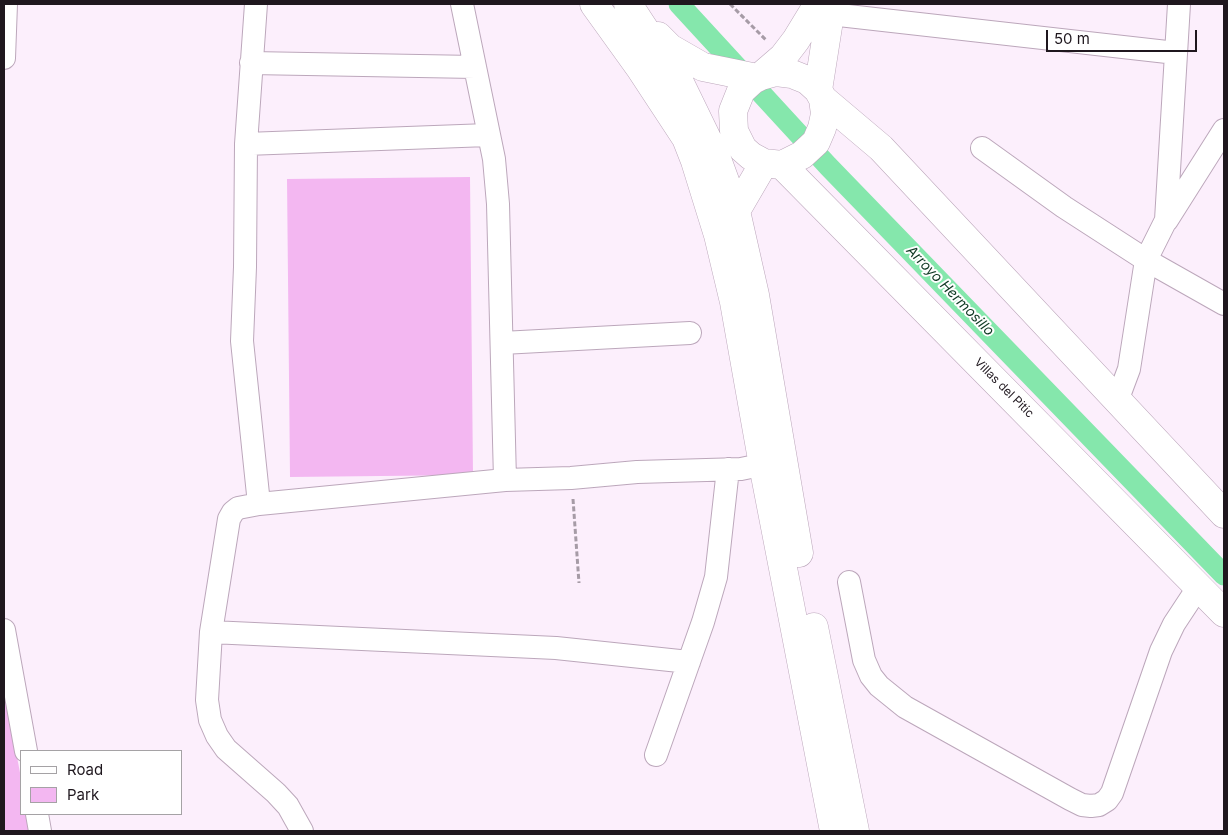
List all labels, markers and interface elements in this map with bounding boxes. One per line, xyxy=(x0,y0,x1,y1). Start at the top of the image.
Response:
scale bar xyxy=(1048,20,1199,52)
text: 50 m xyxy=(1054,29,1090,48)
water label: Arroyo Hermosillo xyxy=(903,242,997,340)
street label: Villas del Pitic xyxy=(971,355,1037,421)
legend xyxy=(20,750,182,815)
text: Road xyxy=(67,760,103,779)
text: Park xyxy=(67,785,99,804)

